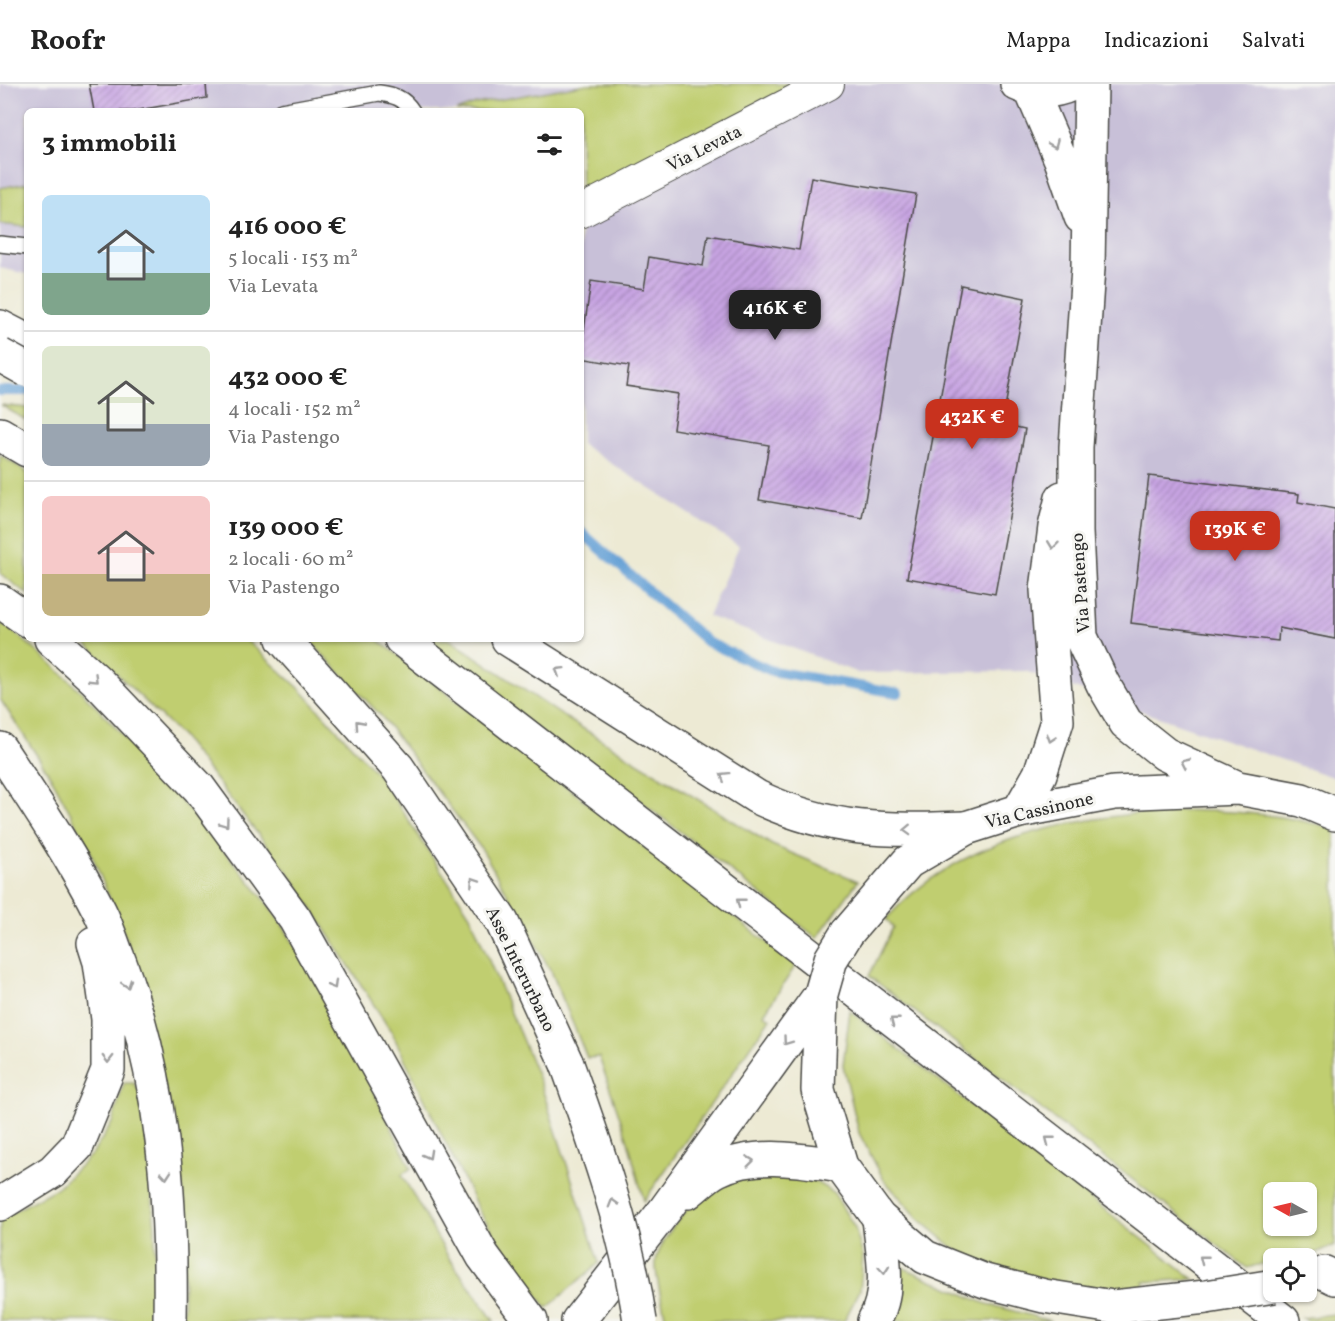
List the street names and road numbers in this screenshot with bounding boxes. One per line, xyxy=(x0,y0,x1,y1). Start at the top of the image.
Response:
street label: Via Levata xyxy=(663,120,747,179)
street label: Via Pastengo xyxy=(1066,532,1097,634)
street label: Via Cassinone xyxy=(983,787,1096,836)
street label: Asse Interurbano xyxy=(479,903,561,1036)

